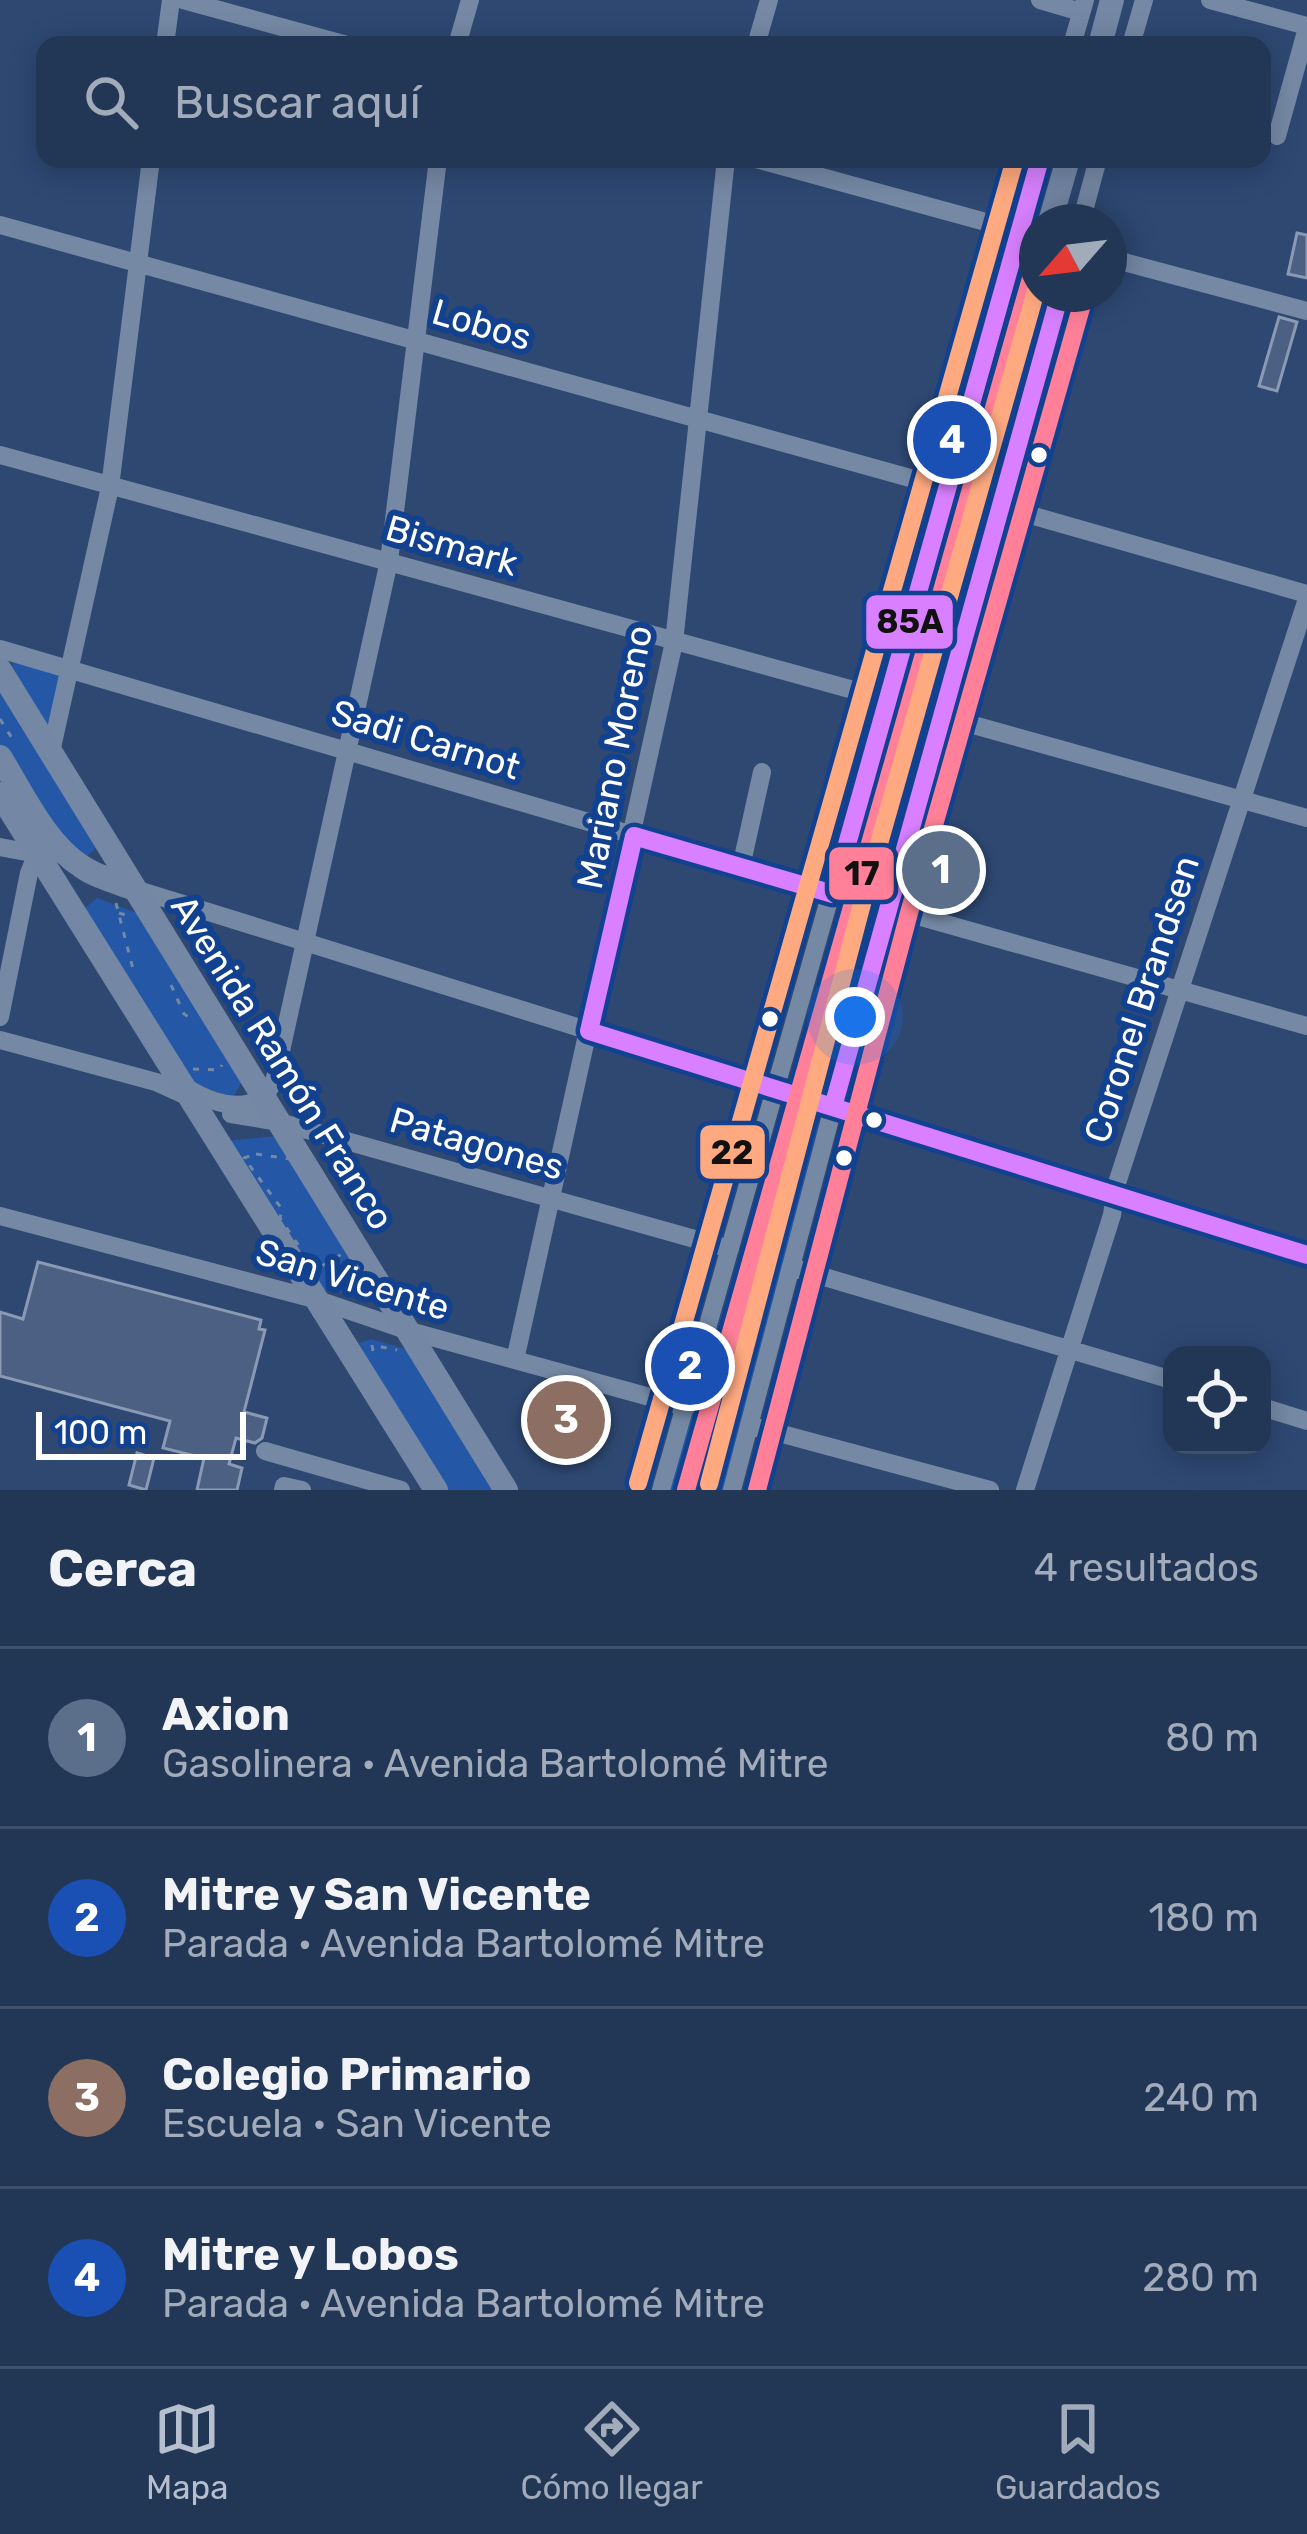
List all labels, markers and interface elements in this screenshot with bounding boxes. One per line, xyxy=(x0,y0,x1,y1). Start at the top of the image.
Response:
search box xyxy=(36,36,1271,168)
icon: search xyxy=(78,69,144,135)
text: Buscar aquí xyxy=(174,76,421,129)
north arrow xyxy=(1019,204,1127,312)
street label: Lobos xyxy=(427,290,536,359)
pin: 4 xyxy=(913,395,991,485)
unlabelled marker xyxy=(1028,444,1050,466)
street label: Bismark xyxy=(381,506,523,585)
line badge: 85A xyxy=(864,593,955,651)
text: 85A xyxy=(876,602,944,641)
street label: Mariano Moreno xyxy=(568,622,661,892)
street label: Sadi Carnot xyxy=(326,690,525,789)
pin: 1 xyxy=(902,825,980,915)
line badge: 17 xyxy=(827,845,896,902)
street label: Coronel Brandsen xyxy=(1075,850,1208,1148)
text: 17 xyxy=(844,854,880,893)
street label: Avenida Ramón Franco xyxy=(162,887,403,1237)
your location xyxy=(825,987,885,1047)
unlabelled marker xyxy=(759,1008,781,1030)
street label: Patagones xyxy=(385,1098,569,1189)
unlabelled marker xyxy=(863,1109,885,1131)
line badge: 22 xyxy=(698,1123,767,1181)
text: 22 xyxy=(711,1133,753,1172)
unlabelled marker xyxy=(833,1147,855,1169)
street label: San Vicente xyxy=(251,1230,455,1329)
pin: 2 xyxy=(651,1321,729,1411)
map controls xyxy=(1163,1346,1271,1454)
button: locate xyxy=(1163,1346,1271,1454)
pin: 3 xyxy=(527,1375,605,1465)
scale bar xyxy=(36,1406,246,1459)
text: 100 m xyxy=(54,1413,147,1452)
text: Cerca xyxy=(48,1538,197,1599)
text: 4 resultados xyxy=(1034,1545,1259,1591)
text: Axion xyxy=(162,1688,290,1741)
text: 1 xyxy=(77,1715,97,1761)
text: 80 m xyxy=(1165,1715,1259,1761)
text: Gasolinera · Avenida Bartolomé Mitre xyxy=(162,1741,829,1787)
text: Mitre y San Vicente xyxy=(162,1868,591,1921)
text: 2 xyxy=(74,1895,100,1941)
text: 180 m xyxy=(1149,1895,1259,1941)
text: Parada · Avenida Bartolomé Mitre xyxy=(162,1921,765,1967)
text: Colegio Primario xyxy=(162,2048,531,2101)
text: 3 xyxy=(74,2075,100,2121)
text: 240 m xyxy=(1143,2075,1259,2121)
text: Escuela · San Vicente xyxy=(162,2101,552,2147)
text: Mitre y Lobos xyxy=(162,2228,459,2281)
text: 4 xyxy=(74,2255,100,2301)
text: 280 m xyxy=(1142,2255,1259,2301)
text: Parada · Avenida Bartolomé Mitre xyxy=(162,2281,765,2327)
tab: Mapa xyxy=(146,2396,228,2507)
tab: Cómo llegar xyxy=(521,2396,703,2507)
tab: Guardados xyxy=(995,2396,1161,2507)

